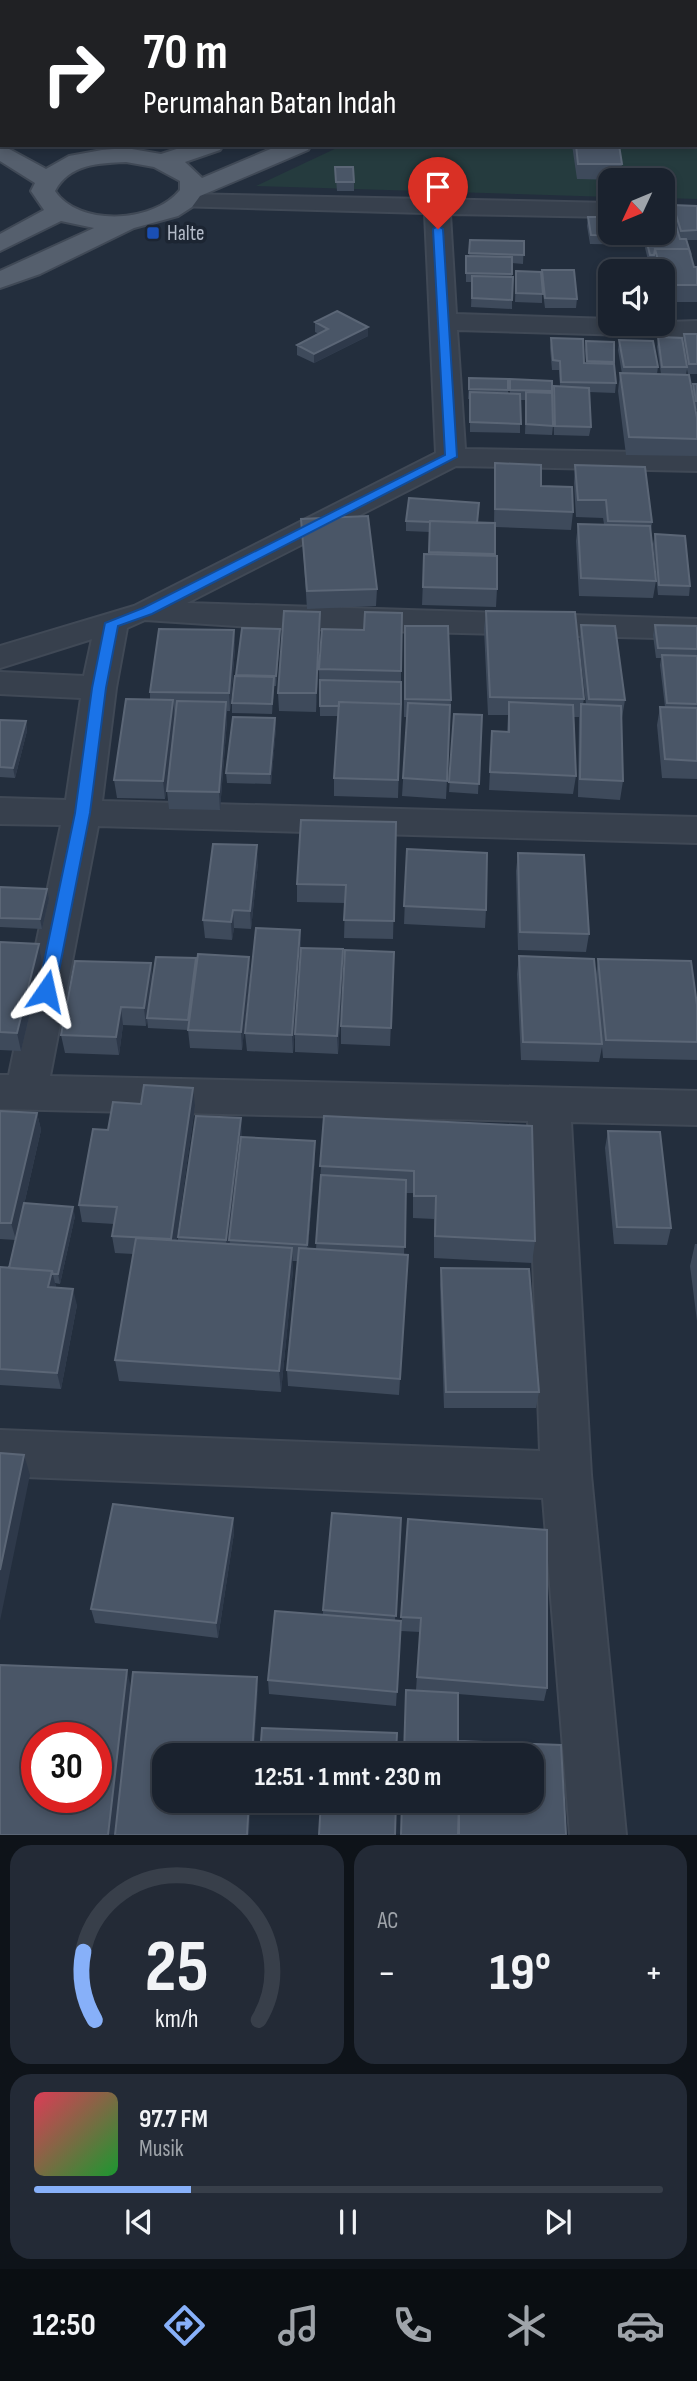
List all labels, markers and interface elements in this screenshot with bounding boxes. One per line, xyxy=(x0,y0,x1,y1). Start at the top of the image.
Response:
text: 70 m xyxy=(143,24,228,83)
icon: right xyxy=(28,28,119,119)
text: Perumahan Batan Indah xyxy=(143,84,396,123)
pin xyxy=(408,157,468,229)
icon: arrive xyxy=(419,168,457,206)
north arrow xyxy=(598,168,676,245)
map controls xyxy=(598,168,675,336)
place label: Halte xyxy=(167,221,204,246)
marker: Halte xyxy=(145,225,161,241)
button: sound xyxy=(598,259,675,336)
position arrow xyxy=(9,954,83,1028)
speed limit sign: 30 xyxy=(21,1722,112,1813)
text: 12:51 · 1 mnt · 230 m xyxy=(255,1762,441,1793)
text: AC xyxy=(378,1907,398,1935)
text: 25 xyxy=(145,1925,209,2013)
text: 19° xyxy=(490,1942,551,2005)
text: − xyxy=(378,1951,396,1996)
text: + xyxy=(644,1951,663,1996)
text: km/h xyxy=(155,2004,198,2035)
text: 97.7 FM xyxy=(139,2104,208,2135)
text: Musik xyxy=(139,2135,184,2163)
icon: previous xyxy=(120,2203,158,2241)
icon: pause xyxy=(329,2203,367,2241)
icon: next xyxy=(539,2203,577,2241)
icon: directions xyxy=(160,2301,209,2350)
icon: music xyxy=(274,2301,323,2350)
icon: phone xyxy=(388,2301,437,2350)
icon: climate xyxy=(502,2301,551,2350)
icon: car xyxy=(616,2301,665,2350)
text: 12:50 xyxy=(32,2306,96,2345)

